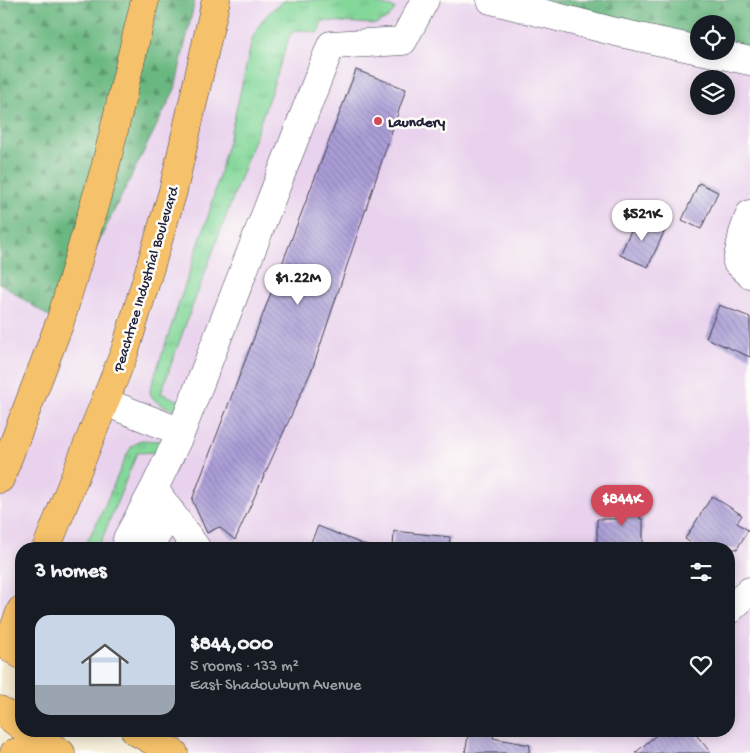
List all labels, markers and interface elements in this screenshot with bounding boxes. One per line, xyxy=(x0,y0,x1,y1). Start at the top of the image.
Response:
map controls xyxy=(690,15,735,115)
button: locate xyxy=(690,15,735,60)
button: layers xyxy=(690,70,735,115)
place label: Laundery xyxy=(388,114,446,132)
marker: Laundery xyxy=(372,115,384,127)
street label: Peachtree Industrial Boulevard xyxy=(110,184,184,375)
pin: $521K xyxy=(607,200,677,242)
text: $521K xyxy=(623,206,661,225)
pin: $1.22M xyxy=(257,264,339,306)
text: $1.22M xyxy=(275,270,321,289)
pin: $844K xyxy=(587,484,657,527)
text: $844K xyxy=(602,491,642,510)
icon: filters xyxy=(687,558,715,586)
text: 3 homes xyxy=(35,560,107,585)
text: $844,000 xyxy=(190,633,273,658)
icon: home xyxy=(75,635,135,695)
icon: heart xyxy=(687,651,715,679)
text: 5 rooms · 133 m² xyxy=(190,658,299,677)
text: East Shadowburn Avenue xyxy=(190,677,361,696)

